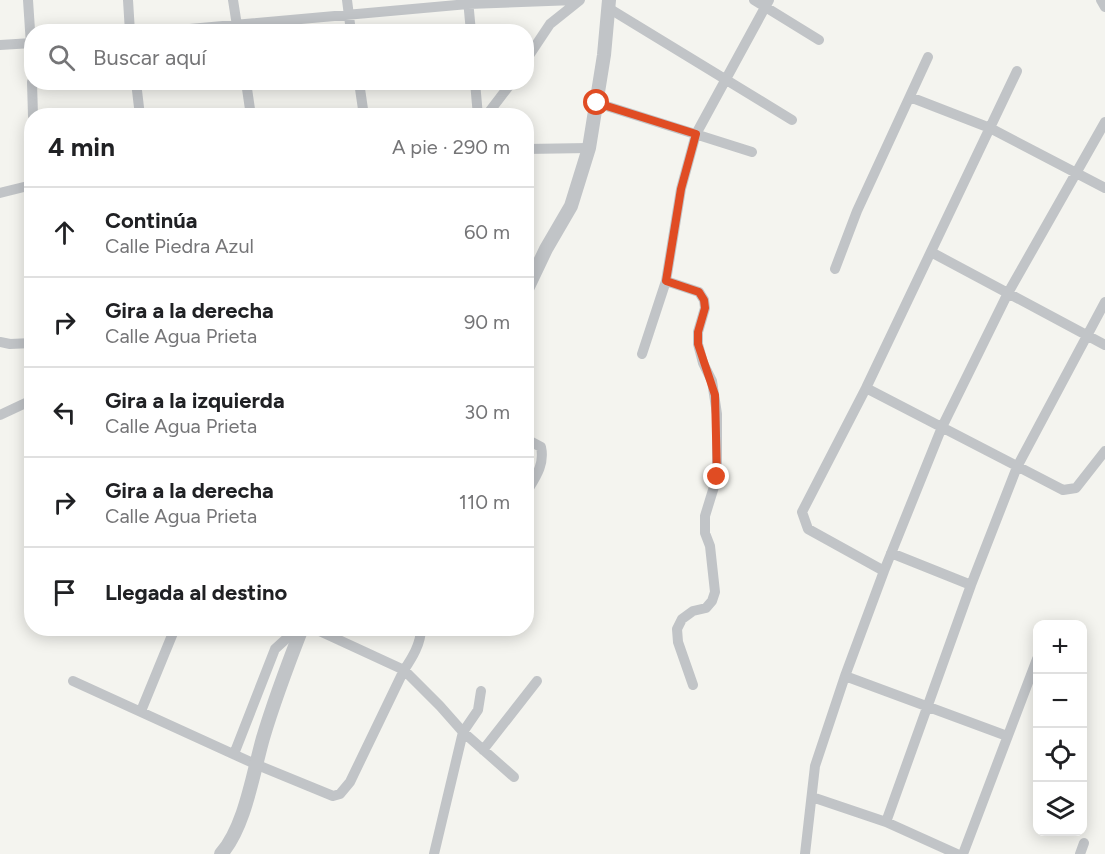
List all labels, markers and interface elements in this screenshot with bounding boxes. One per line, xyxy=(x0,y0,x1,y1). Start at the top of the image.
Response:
search box xyxy=(24,24,534,90)
icon: search xyxy=(45,41,78,74)
text: Buscar aquí xyxy=(93,44,206,71)
route start xyxy=(583,89,609,115)
text: 4 min xyxy=(48,131,115,163)
text: A pie · 290 m xyxy=(392,135,510,159)
text: Continúa xyxy=(105,207,198,234)
icon: ahead xyxy=(48,216,81,249)
text: 60 m xyxy=(464,220,510,244)
text: Calle Piedra Azul xyxy=(105,234,254,258)
text: Gira a la derecha xyxy=(105,297,274,324)
icon: right xyxy=(48,306,81,339)
text: 90 m xyxy=(464,310,510,334)
text: Calle Agua Prieta xyxy=(105,324,257,348)
text: Gira a la izquierda xyxy=(105,387,285,414)
icon: left xyxy=(48,396,81,429)
text: 30 m xyxy=(464,400,510,424)
text: Calle Agua Prieta xyxy=(105,414,257,438)
route end xyxy=(703,463,729,489)
text: Gira a la derecha xyxy=(105,477,274,504)
icon: right xyxy=(48,486,81,519)
text: 110 m xyxy=(459,490,510,514)
text: Calle Agua Prieta xyxy=(105,504,257,528)
icon: arrive xyxy=(48,576,81,609)
text: Llegada al destino xyxy=(105,579,287,606)
map controls xyxy=(1033,620,1087,836)
button: + xyxy=(1033,620,1087,674)
button: − xyxy=(1033,674,1087,728)
button: locate xyxy=(1033,728,1087,782)
button: layers xyxy=(1033,782,1087,836)

